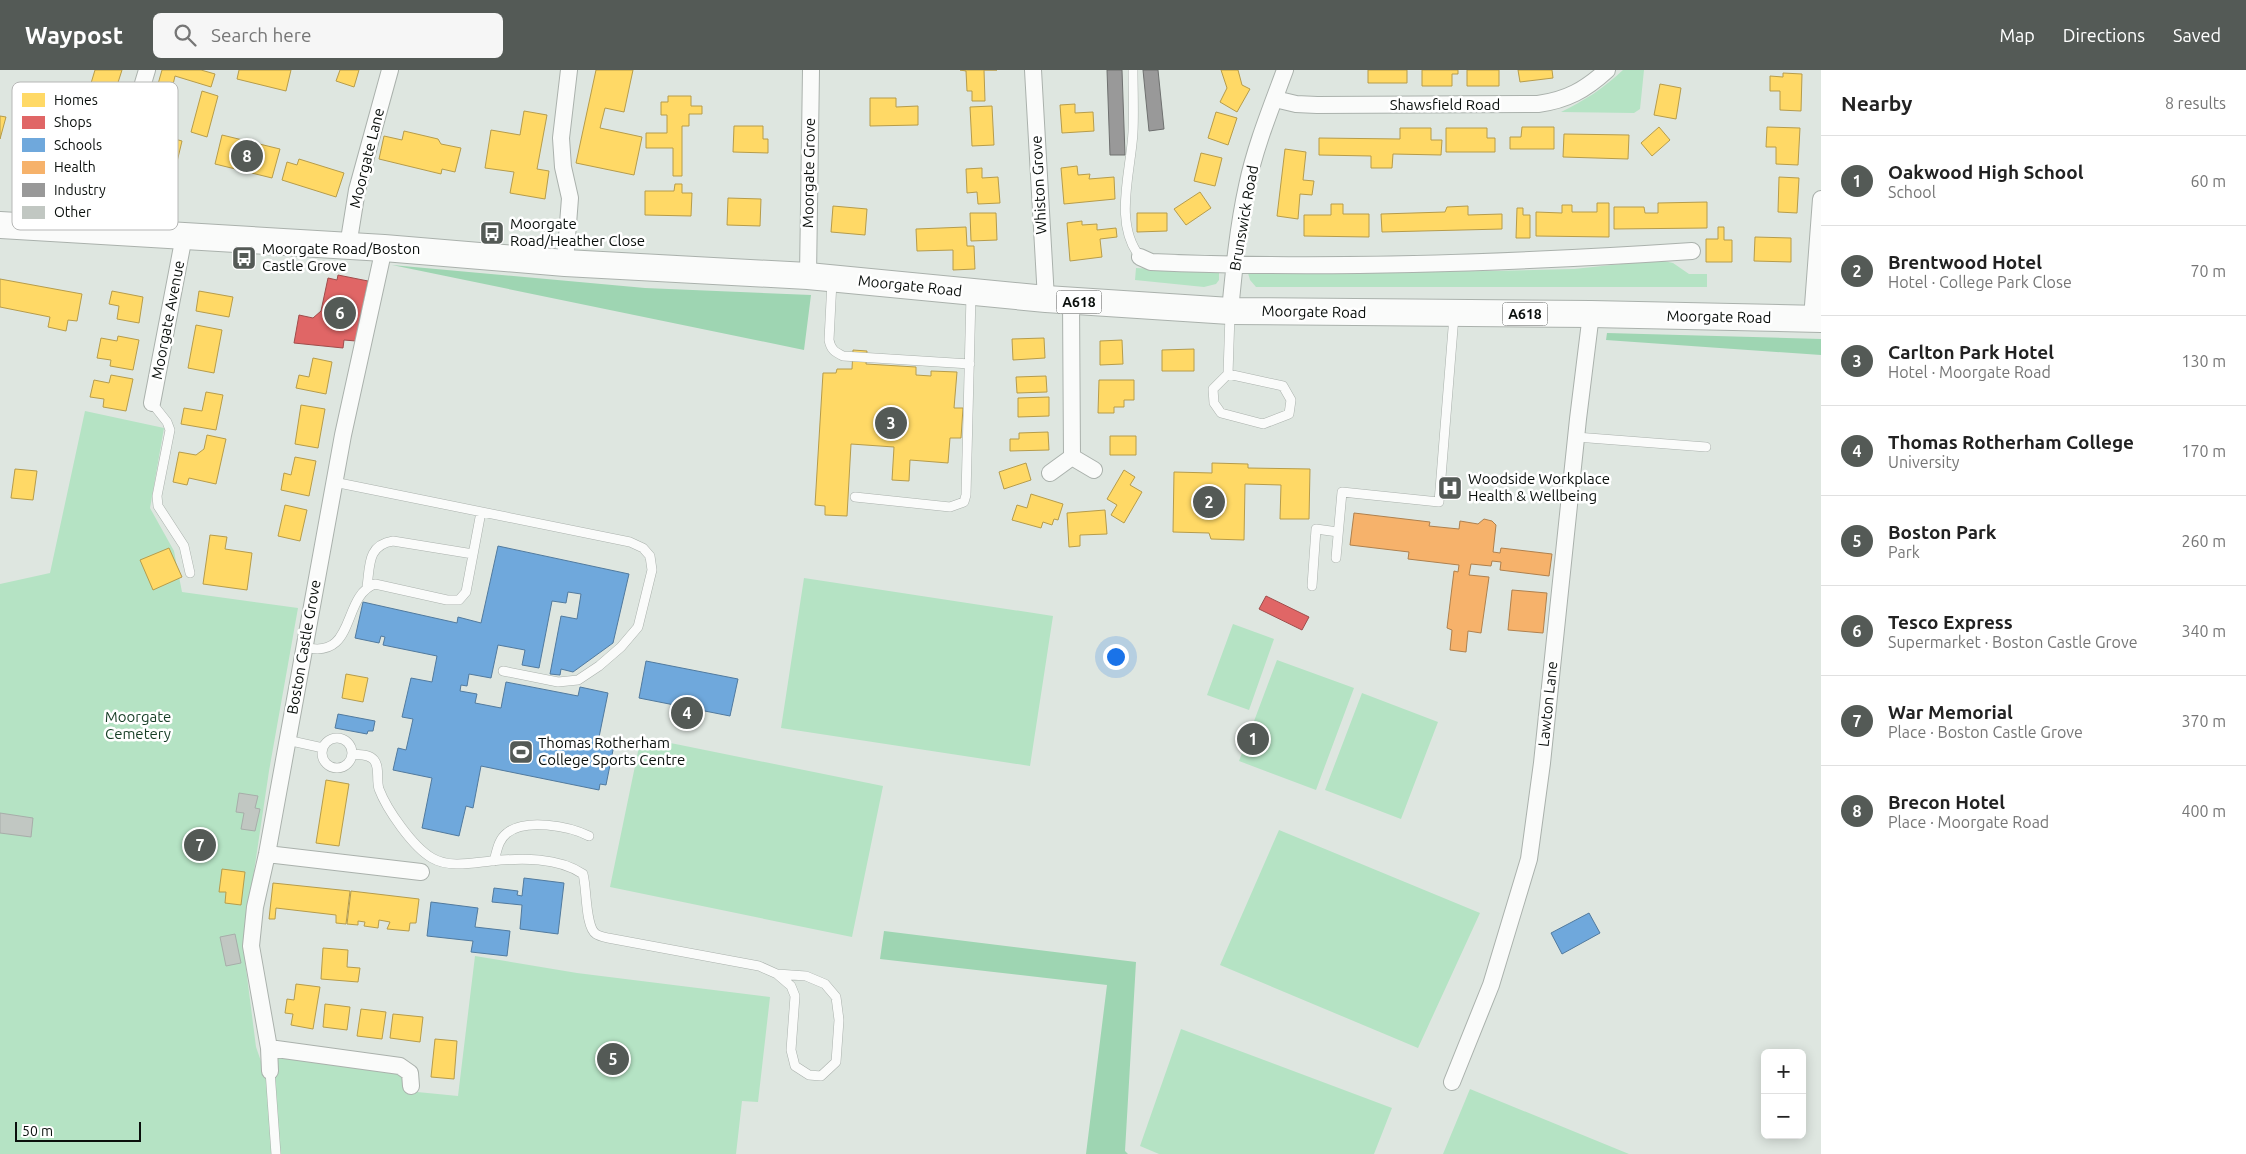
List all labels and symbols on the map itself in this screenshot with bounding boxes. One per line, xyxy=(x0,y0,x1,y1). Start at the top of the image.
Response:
legend xyxy=(12,82,178,230)
text: Homes xyxy=(54,92,98,108)
street label: Shawsfield Road xyxy=(1390,96,1500,113)
street label: Moorgate Lane xyxy=(346,106,387,210)
text: Shops xyxy=(54,114,92,130)
street label: Moorgate Grove xyxy=(799,118,818,228)
street label: Whiston Grove xyxy=(1027,135,1050,235)
text: Schools xyxy=(54,137,102,153)
pin: 8 xyxy=(231,137,263,175)
text: Health xyxy=(54,159,96,175)
street label: Brunswick Road xyxy=(1226,164,1261,272)
text: Industry xyxy=(54,182,106,198)
text: Other xyxy=(54,204,92,220)
place label: Moorgate Road/Heather Close xyxy=(510,215,645,249)
bus stop icon: Moorgate Road/Heather Close xyxy=(479,220,505,246)
place label: Moorgate Road/Boston Castle Grove xyxy=(262,240,420,274)
bus stop icon: Moorgate Road/Boston Castle Grove xyxy=(231,245,257,271)
street label: Moorgate Avenue xyxy=(148,259,187,381)
street label: Moorgate Road xyxy=(857,272,963,299)
road number: A618 xyxy=(1056,290,1102,313)
pin: 6 xyxy=(324,294,356,332)
street label: Moorgate Road xyxy=(1261,302,1367,321)
road number: A618 xyxy=(1502,302,1548,325)
street label: Moorgate Road xyxy=(1666,307,1772,326)
pin: 3 xyxy=(875,404,907,442)
place label: Woodside Workplace Health & Wellbeing xyxy=(1468,470,1610,504)
hospital icon: Woodside Workplace Health & Wellbeing xyxy=(1437,475,1463,501)
pin: 2 xyxy=(1193,483,1225,521)
street label: Boston Castle Grove xyxy=(283,578,324,716)
your location xyxy=(1103,644,1129,670)
street label: Lawton Lane xyxy=(1535,660,1560,748)
pin: 4 xyxy=(671,694,703,732)
park label: Moorgate Cemetery xyxy=(105,708,171,742)
pin: 1 xyxy=(1237,720,1269,758)
place label: Thomas Rotherham College Sports Centre xyxy=(538,734,685,768)
sports icon: Thomas Rotherham College Sports Centre xyxy=(508,739,534,765)
pin: 7 xyxy=(184,826,216,864)
pin: 5 xyxy=(597,1040,629,1078)
scale bar xyxy=(15,1119,141,1142)

